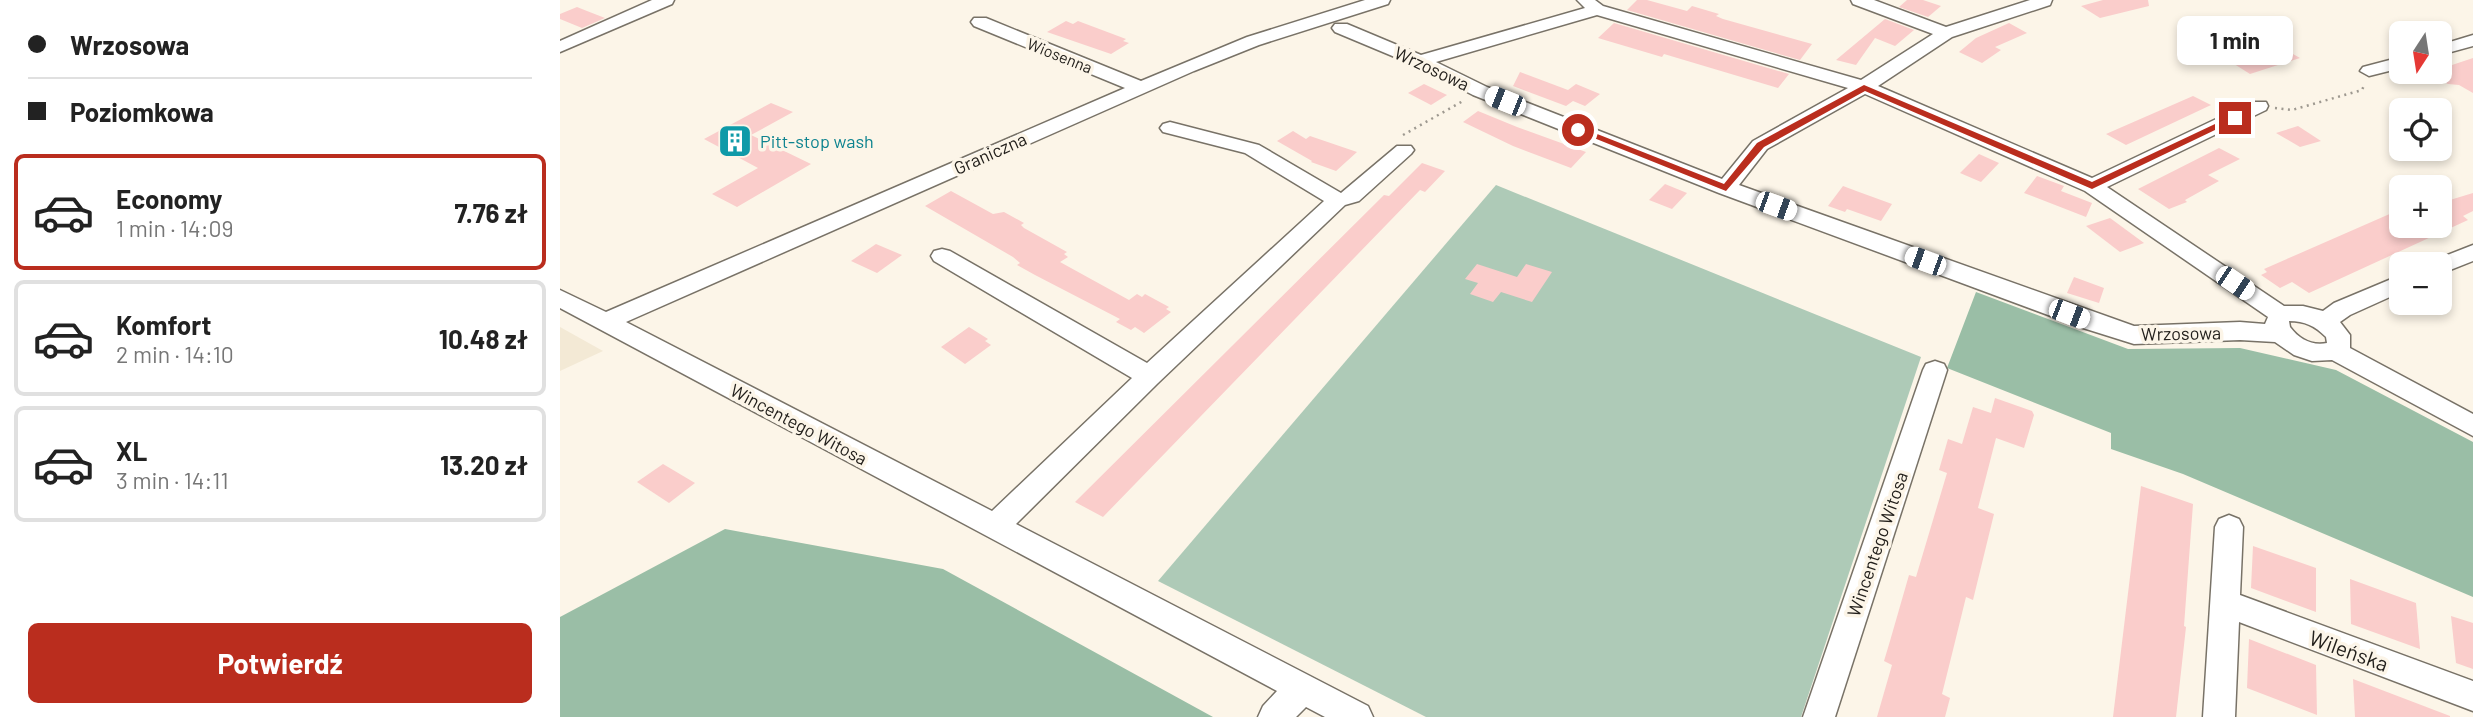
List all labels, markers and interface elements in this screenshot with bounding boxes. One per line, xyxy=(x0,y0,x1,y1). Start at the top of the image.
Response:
callout: 1 min xyxy=(2177,17,2293,66)
north arrow xyxy=(2389,21,2452,84)
map controls xyxy=(2389,21,2452,315)
text: 1 min xyxy=(2210,26,2260,54)
text: Wrzosowa xyxy=(70,29,189,60)
street label: Wiosenna xyxy=(1025,33,1095,77)
street label: Wrzosowa xyxy=(1391,41,1473,95)
car xyxy=(1482,83,1529,119)
text: Poziomkowa xyxy=(70,96,214,127)
button: locate xyxy=(2389,98,2452,161)
route end xyxy=(2219,102,2251,134)
route start xyxy=(1562,114,1594,146)
building icon: Pitt-stop wash xyxy=(716,122,754,160)
street label: Graniczna xyxy=(950,127,1030,179)
place label: Pitt-stop wash xyxy=(760,130,874,152)
button: + xyxy=(2389,175,2452,238)
icon: car xyxy=(32,181,95,244)
text: Economy xyxy=(116,183,222,214)
car xyxy=(1753,189,1800,223)
text: 7.76 zł xyxy=(454,197,528,228)
text: 1 min · 14:09 xyxy=(116,214,233,242)
car xyxy=(1902,244,1949,278)
button: − xyxy=(2389,252,2452,315)
car xyxy=(2212,263,2259,303)
car xyxy=(2046,297,2093,331)
icon: car xyxy=(32,307,95,370)
text: Komfort xyxy=(116,309,211,340)
street label: Wrzosowa xyxy=(2141,321,2221,345)
text: 10.48 zł xyxy=(439,323,528,354)
text: 2 min · 14:10 xyxy=(116,340,234,368)
street label: Wincentego Witosa xyxy=(727,379,871,469)
icon: car xyxy=(32,433,95,496)
text: XL xyxy=(116,435,147,466)
text: 13.20 zł xyxy=(440,449,528,480)
text: 3 min · 14:11 xyxy=(116,466,228,494)
street label: Wincentego Witosa xyxy=(1842,469,1912,619)
button: Potwierdź xyxy=(28,623,532,703)
street label: Wileńska xyxy=(2306,624,2392,676)

